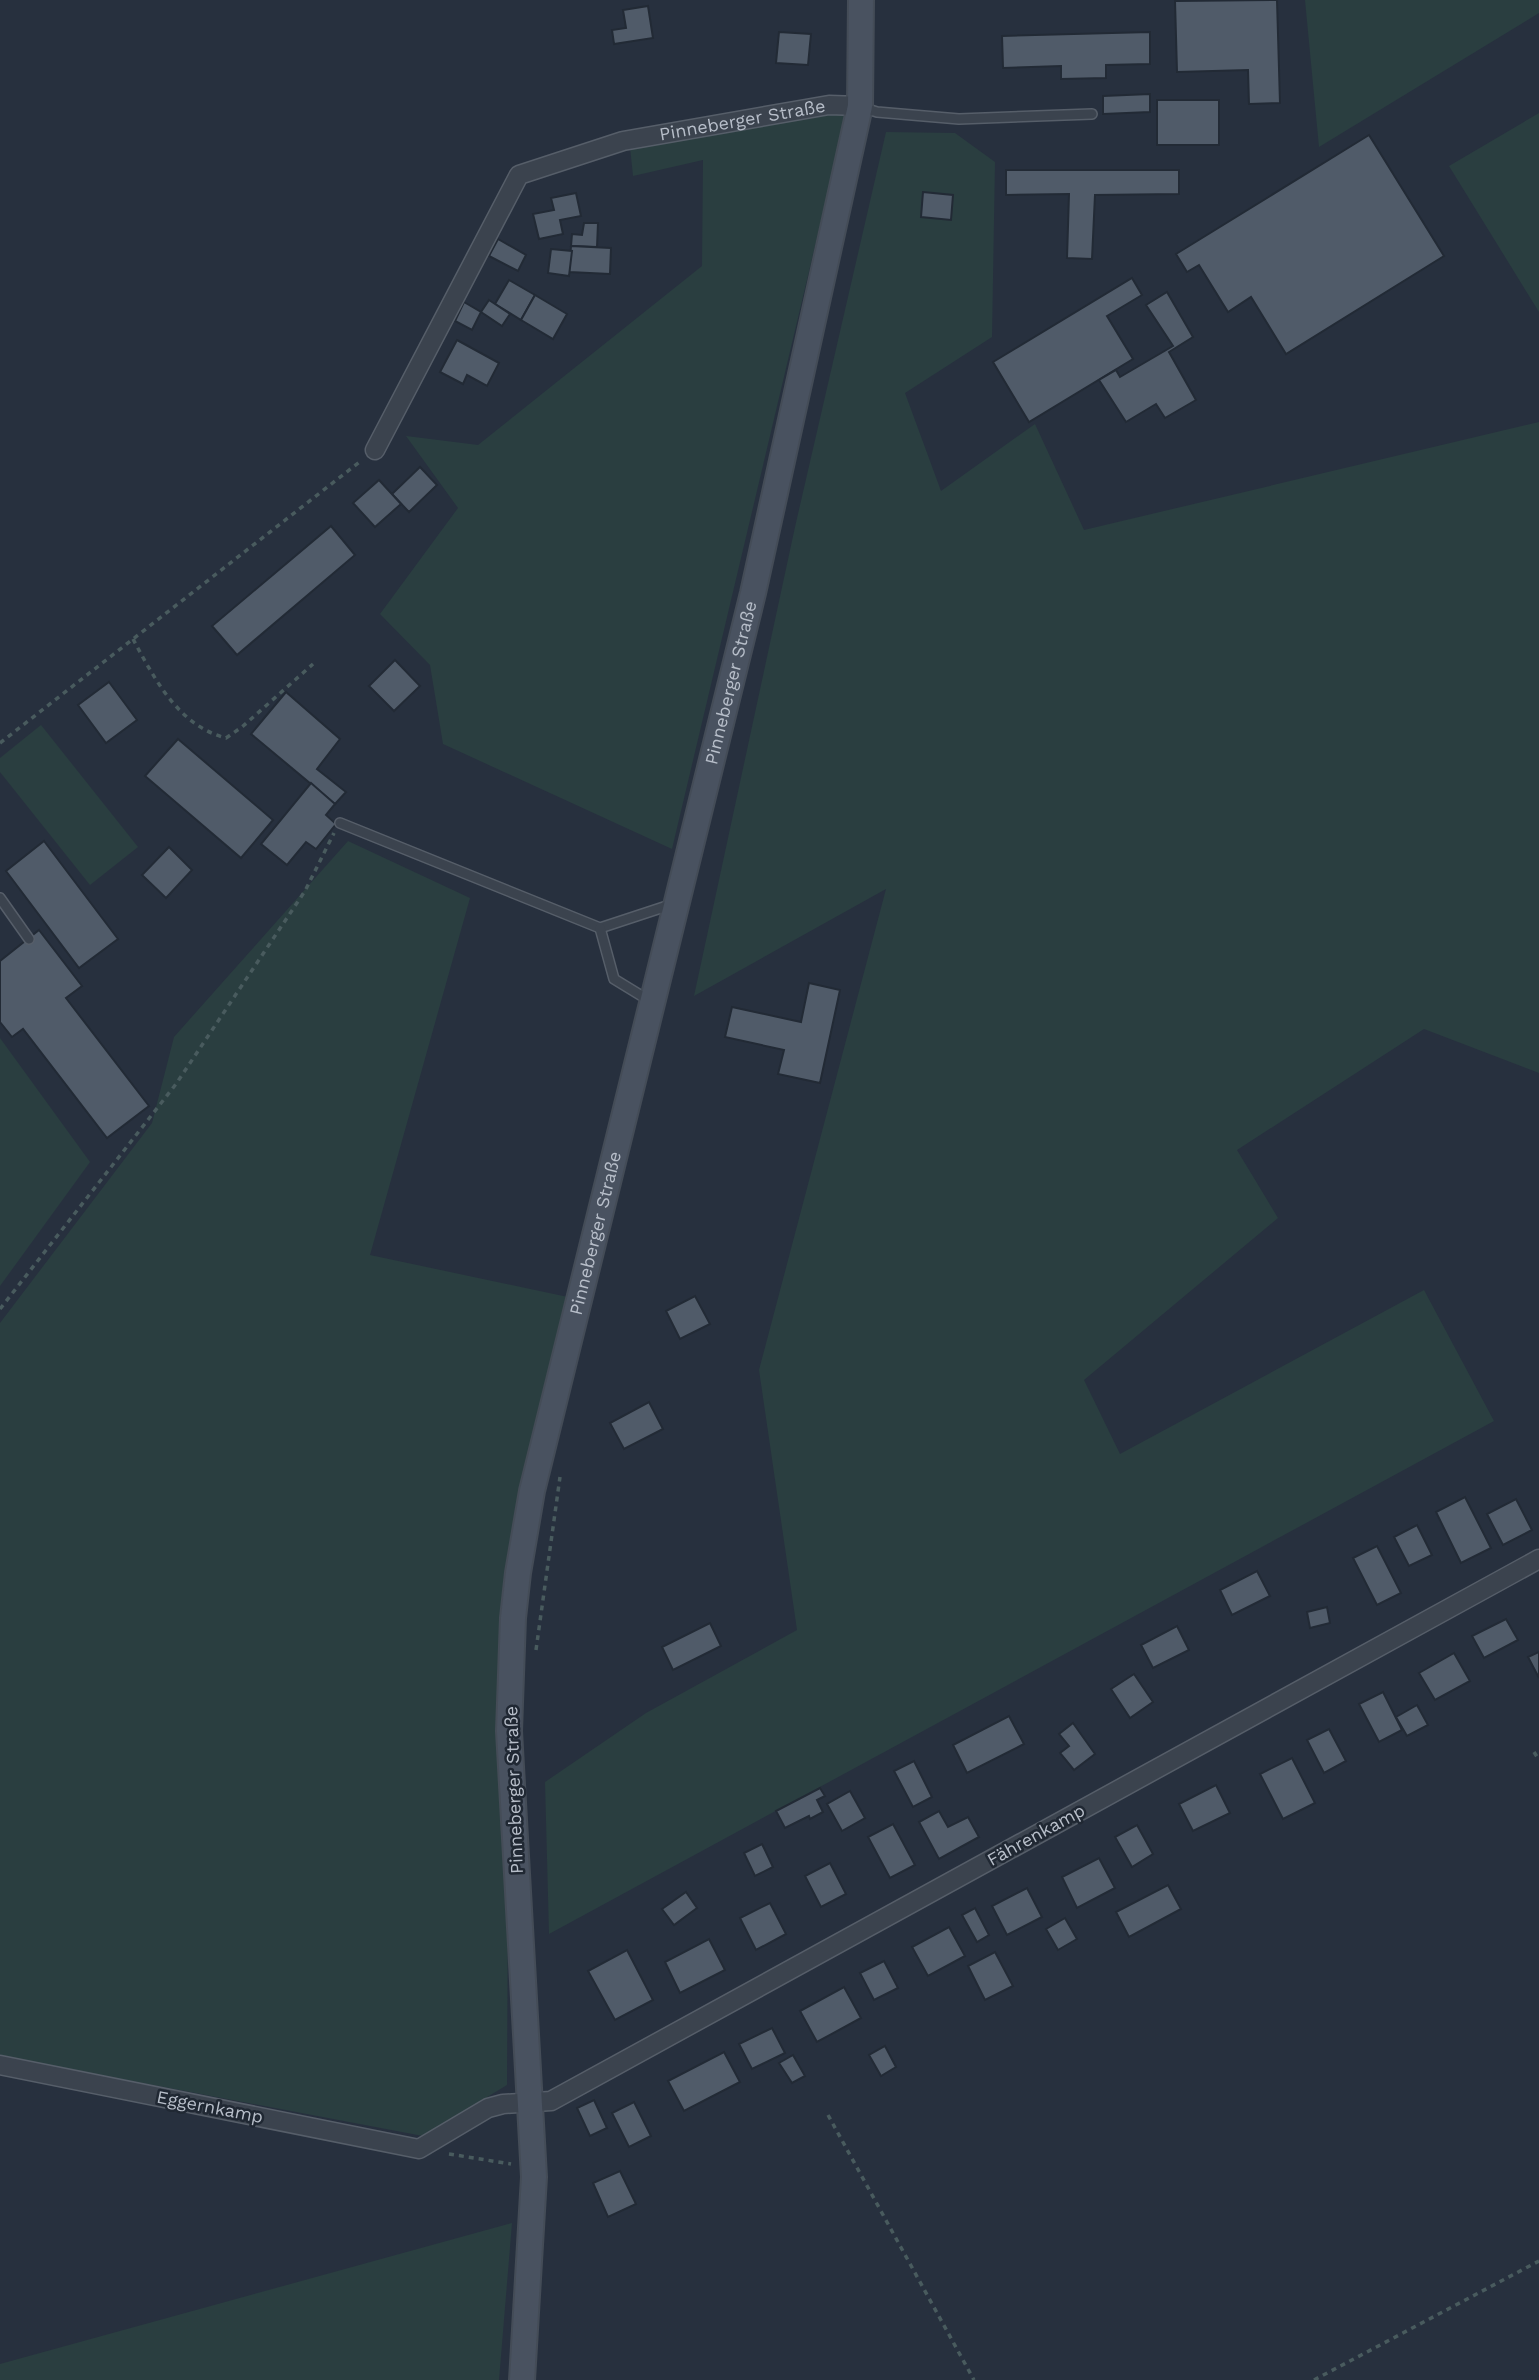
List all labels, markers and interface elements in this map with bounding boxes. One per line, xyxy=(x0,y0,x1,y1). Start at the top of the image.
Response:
street label: Pinneberger Straße xyxy=(658,95,827,144)
street label: Pinneberger Straße xyxy=(700,599,761,767)
street label: Pinneberger Straße xyxy=(565,1149,625,1317)
street label: Pinneberger Straße xyxy=(500,1706,527,1874)
street label: Fährenkamp xyxy=(983,1799,1088,1870)
street label: Eggernkamp xyxy=(155,2086,265,2127)

